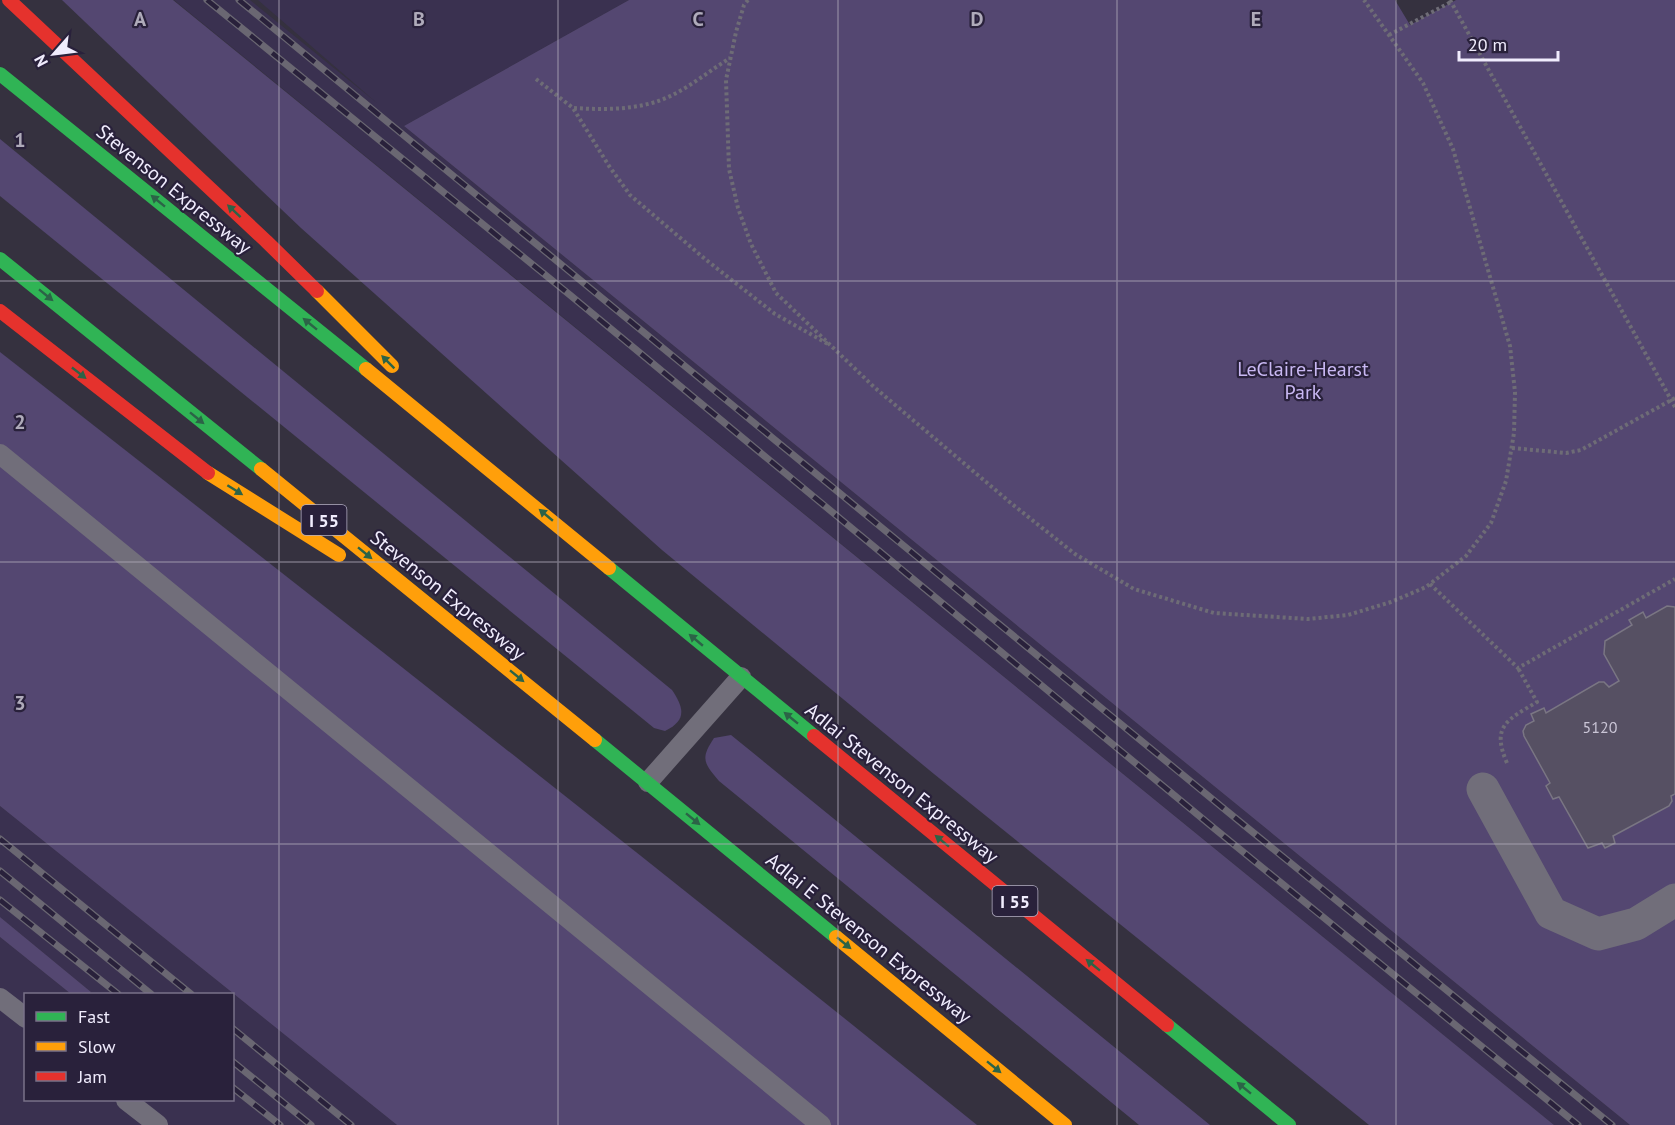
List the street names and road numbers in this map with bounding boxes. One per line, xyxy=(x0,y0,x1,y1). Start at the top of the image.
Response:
street label: Stevenson Expressway xyxy=(91,118,257,260)
road number: I 55 xyxy=(302,505,346,535)
street label: Stevenson Expressway xyxy=(365,524,531,666)
street label: Adlai Stevenson Expressway xyxy=(800,697,1004,869)
street label: Adlai E Stevenson Expressway xyxy=(761,847,978,1030)
road number: I 55 xyxy=(992,886,1038,916)

